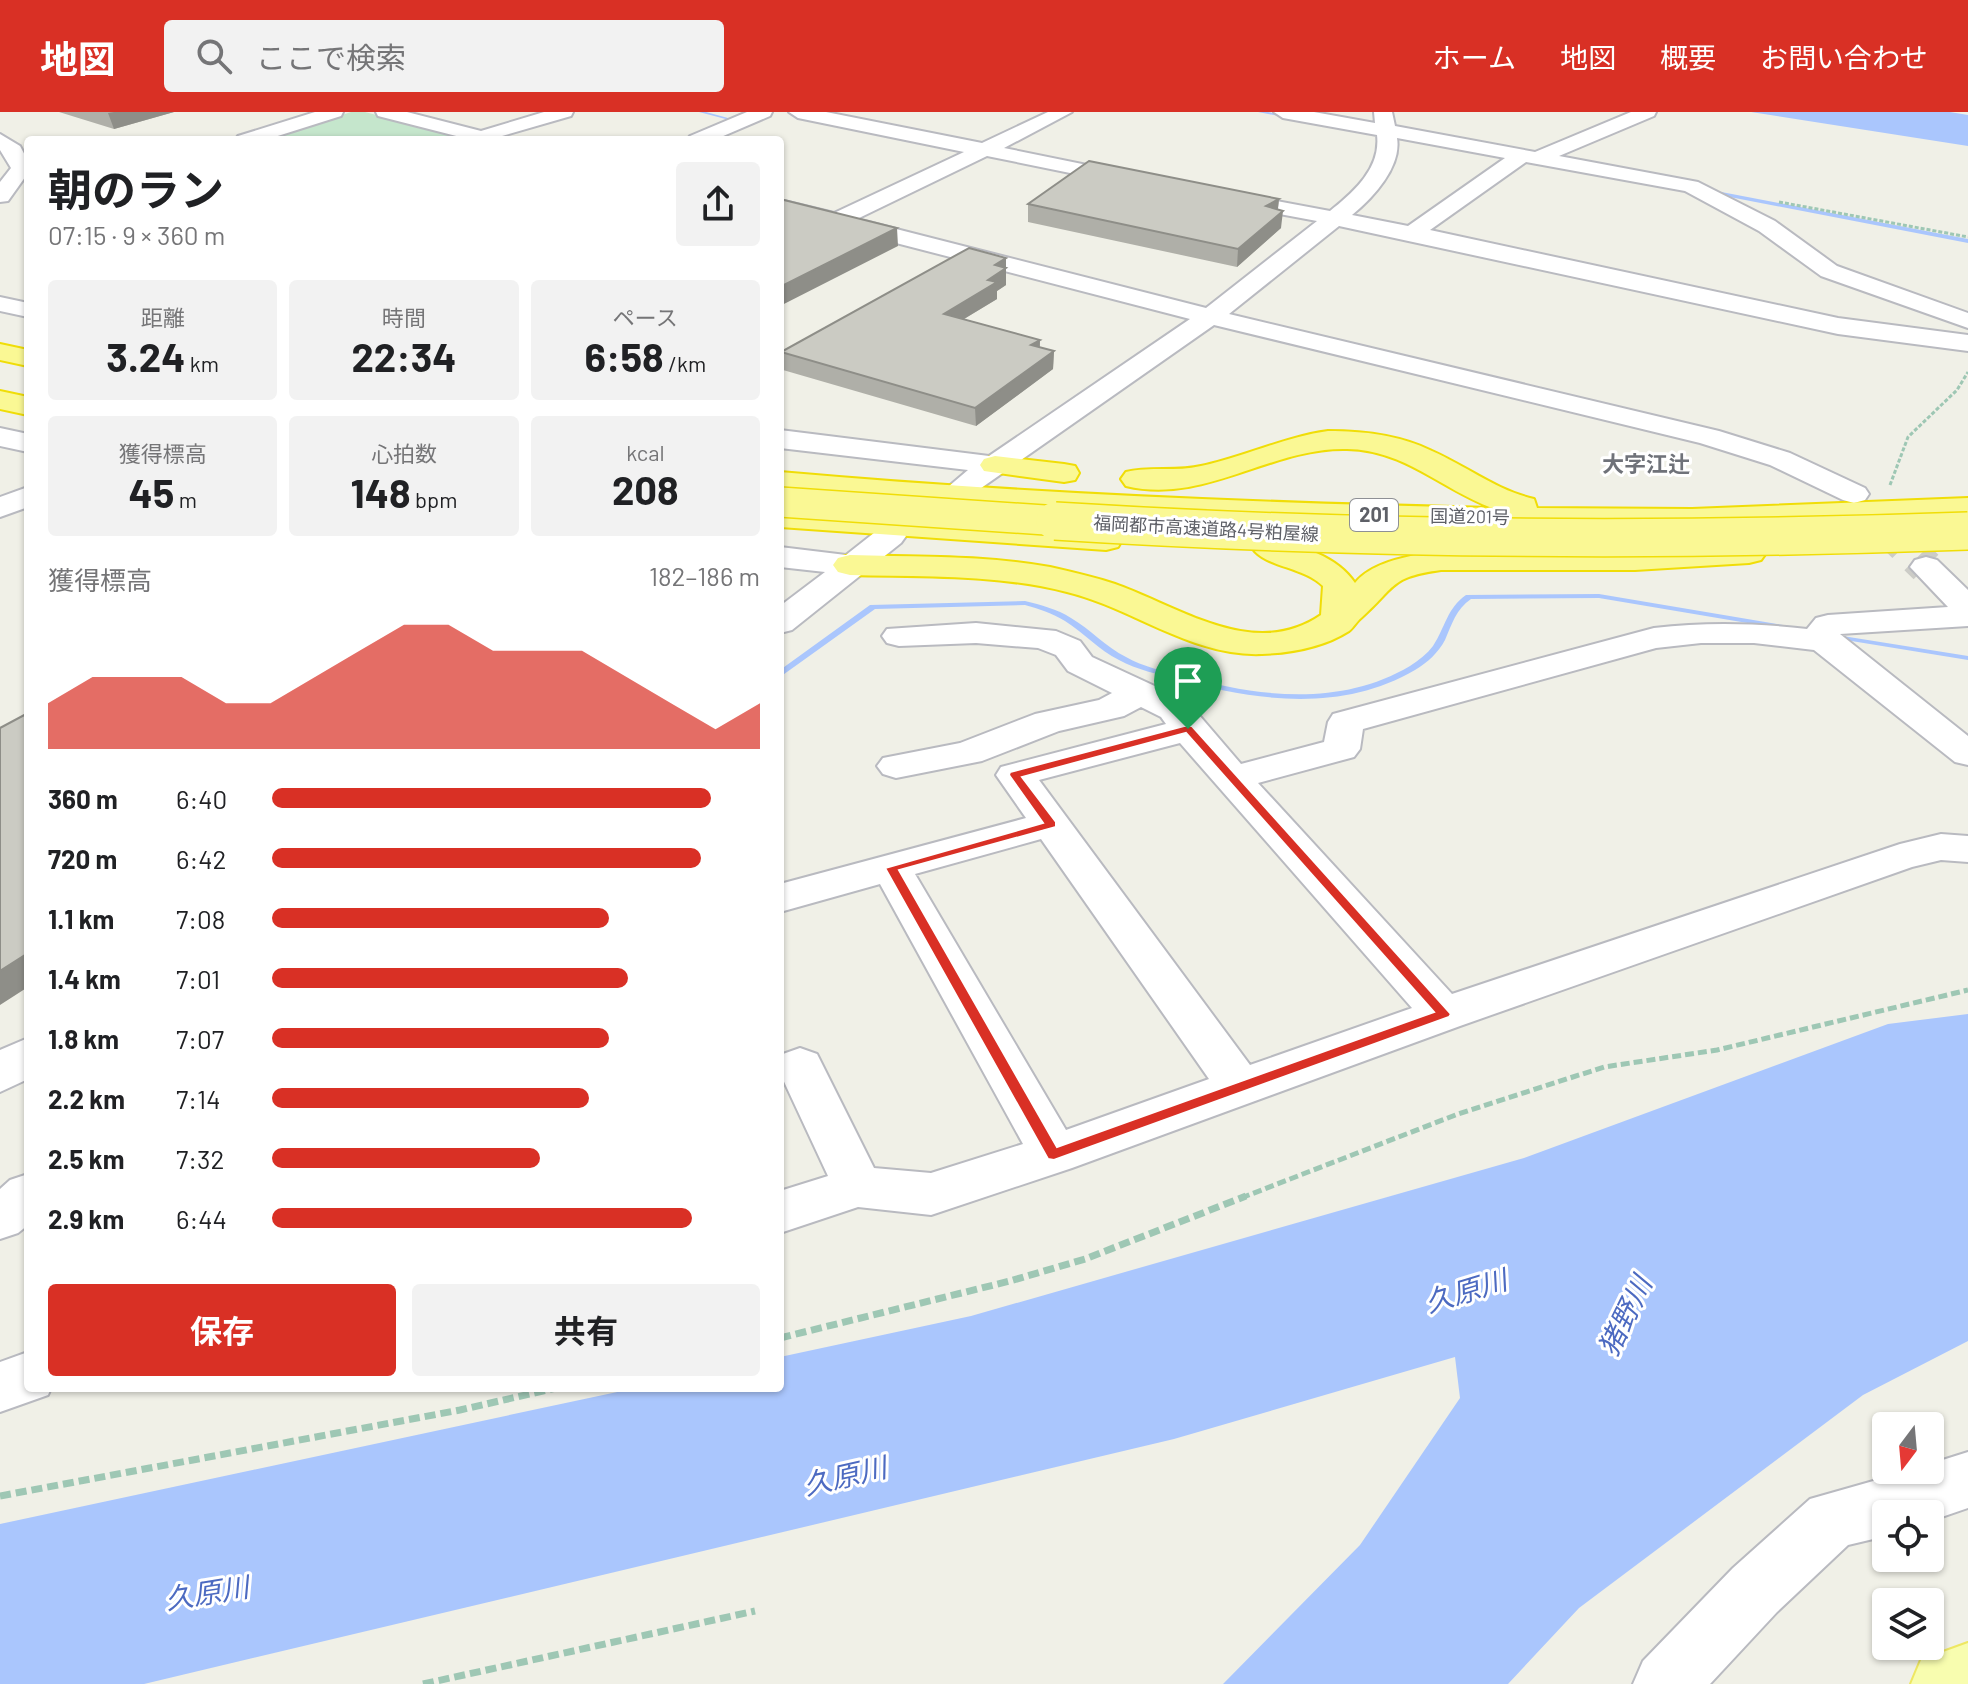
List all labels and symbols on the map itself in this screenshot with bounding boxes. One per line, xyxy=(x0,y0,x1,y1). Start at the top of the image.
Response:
district label: 大字江辻 xyxy=(1602,450,1690,476)
road number: 201 xyxy=(1350,499,1398,531)
street label: 国道201号 xyxy=(1430,504,1510,528)
street label: 福岡都市高速道路4号粕屋線 xyxy=(1093,511,1319,545)
pin xyxy=(1154,647,1222,729)
water label: 久原川 xyxy=(1421,1261,1514,1319)
water label: 猪野川 xyxy=(1590,1268,1659,1361)
north arrow xyxy=(1872,1412,1944,1484)
water label: 久原川 xyxy=(800,1448,892,1501)
water label: 久原川 xyxy=(163,1568,254,1615)

